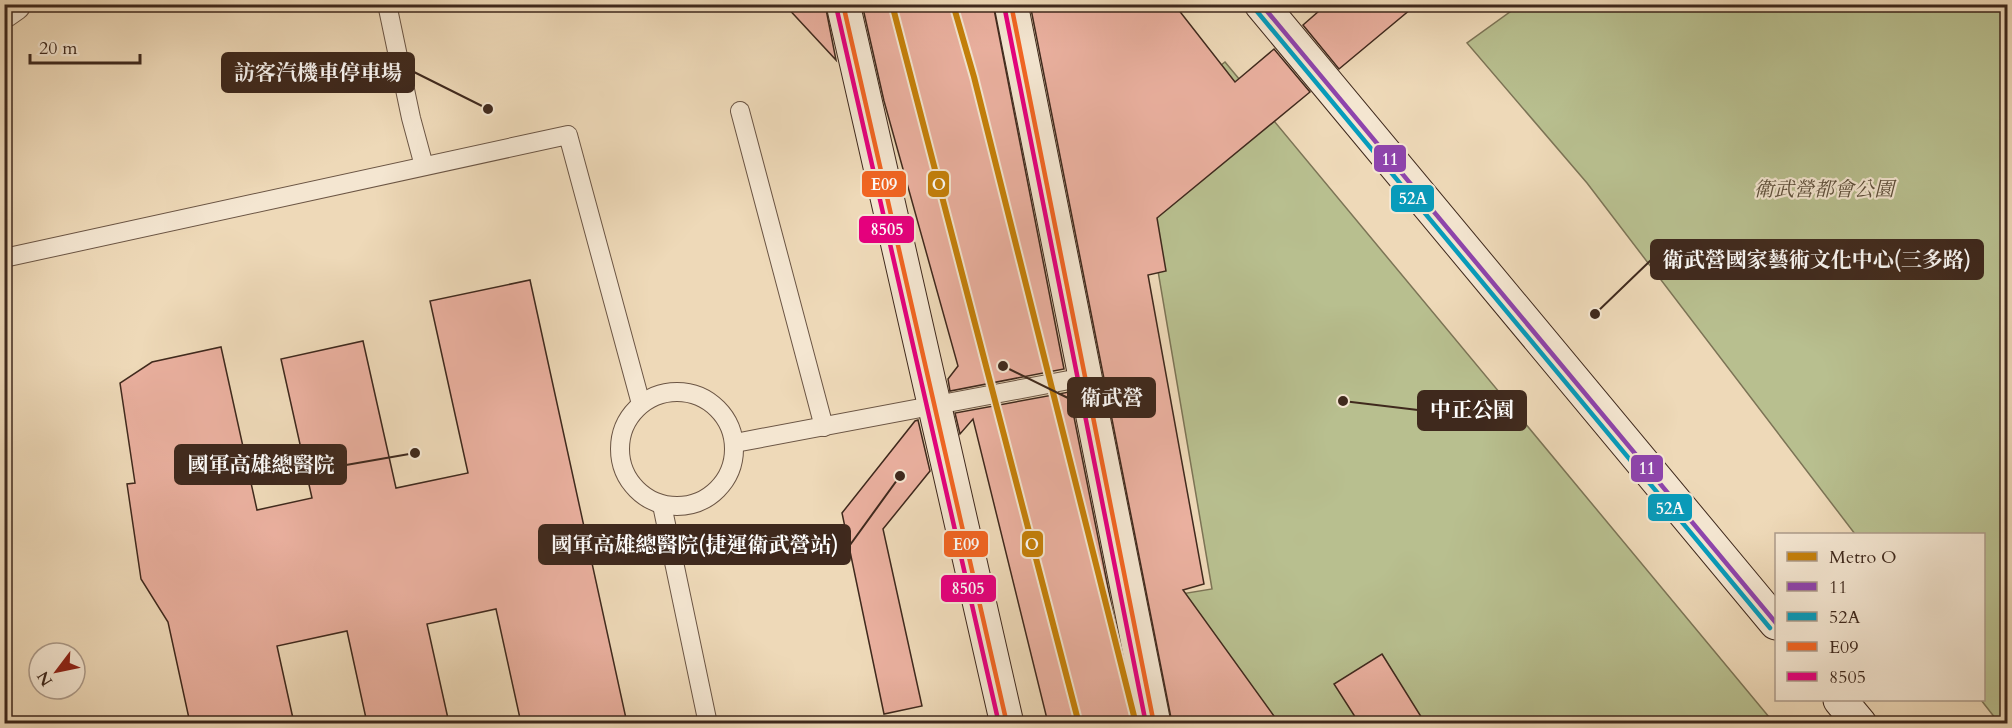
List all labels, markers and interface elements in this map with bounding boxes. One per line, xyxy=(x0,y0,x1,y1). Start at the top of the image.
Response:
scale bar xyxy=(30,27,140,65)
text: 20 m xyxy=(39,36,78,61)
callout: 訪客汽機車停車場 xyxy=(222,53,414,92)
text: 訪客汽機車停車場 xyxy=(234,59,402,88)
line badge: 11 xyxy=(1373,144,1407,173)
text: 11 xyxy=(1382,149,1398,171)
line badge: E09 xyxy=(861,170,907,198)
line badge: O xyxy=(927,170,950,198)
text: E09 xyxy=(871,174,897,196)
text: O xyxy=(932,174,946,196)
park label: 衛武營都會公園 xyxy=(1754,176,1897,203)
line badge: 52A xyxy=(1390,184,1435,213)
text: 52A xyxy=(1399,188,1427,210)
line badge: 8505 xyxy=(858,215,915,244)
text: 8505 xyxy=(871,219,903,241)
callout: 衛武營國家藝術文化中心(三多路) xyxy=(1651,240,1983,279)
text: 衛武營國家藝術文化中心(三多路) xyxy=(1663,246,1971,275)
callout: 衛武營 xyxy=(1068,378,1155,417)
text: 衛武營 xyxy=(1081,384,1144,413)
callout: 中正公園 xyxy=(1418,391,1526,430)
text: 中正公園 xyxy=(1430,396,1514,425)
callout: 國軍高雄總醫院 xyxy=(175,445,346,484)
text: 國軍高雄總醫院 xyxy=(188,451,335,480)
line badge: 11 xyxy=(1630,454,1664,483)
text: 11 xyxy=(1639,458,1655,480)
line badge: 52A xyxy=(1647,493,1693,522)
text: 52A xyxy=(1656,498,1684,520)
callout: 國軍高雄總醫院(捷運衛武營站) xyxy=(539,525,850,564)
line badge: E09 xyxy=(943,530,989,558)
line badge: O xyxy=(1021,530,1044,558)
text: 國軍高雄總醫院(捷運衛武營站) xyxy=(551,531,839,560)
legend xyxy=(1775,533,1985,701)
text: E09 xyxy=(953,534,979,556)
text: O xyxy=(1025,534,1039,556)
text: Metro O xyxy=(1829,545,1897,570)
line badge: 8505 xyxy=(940,574,997,603)
text: 11 xyxy=(1829,575,1847,600)
text: 8505 xyxy=(952,578,984,600)
text: 52A xyxy=(1829,605,1860,630)
text: E09 xyxy=(1829,635,1859,660)
north arrow xyxy=(27,641,87,701)
text: 8505 xyxy=(1829,665,1866,690)
text: N xyxy=(32,667,58,690)

